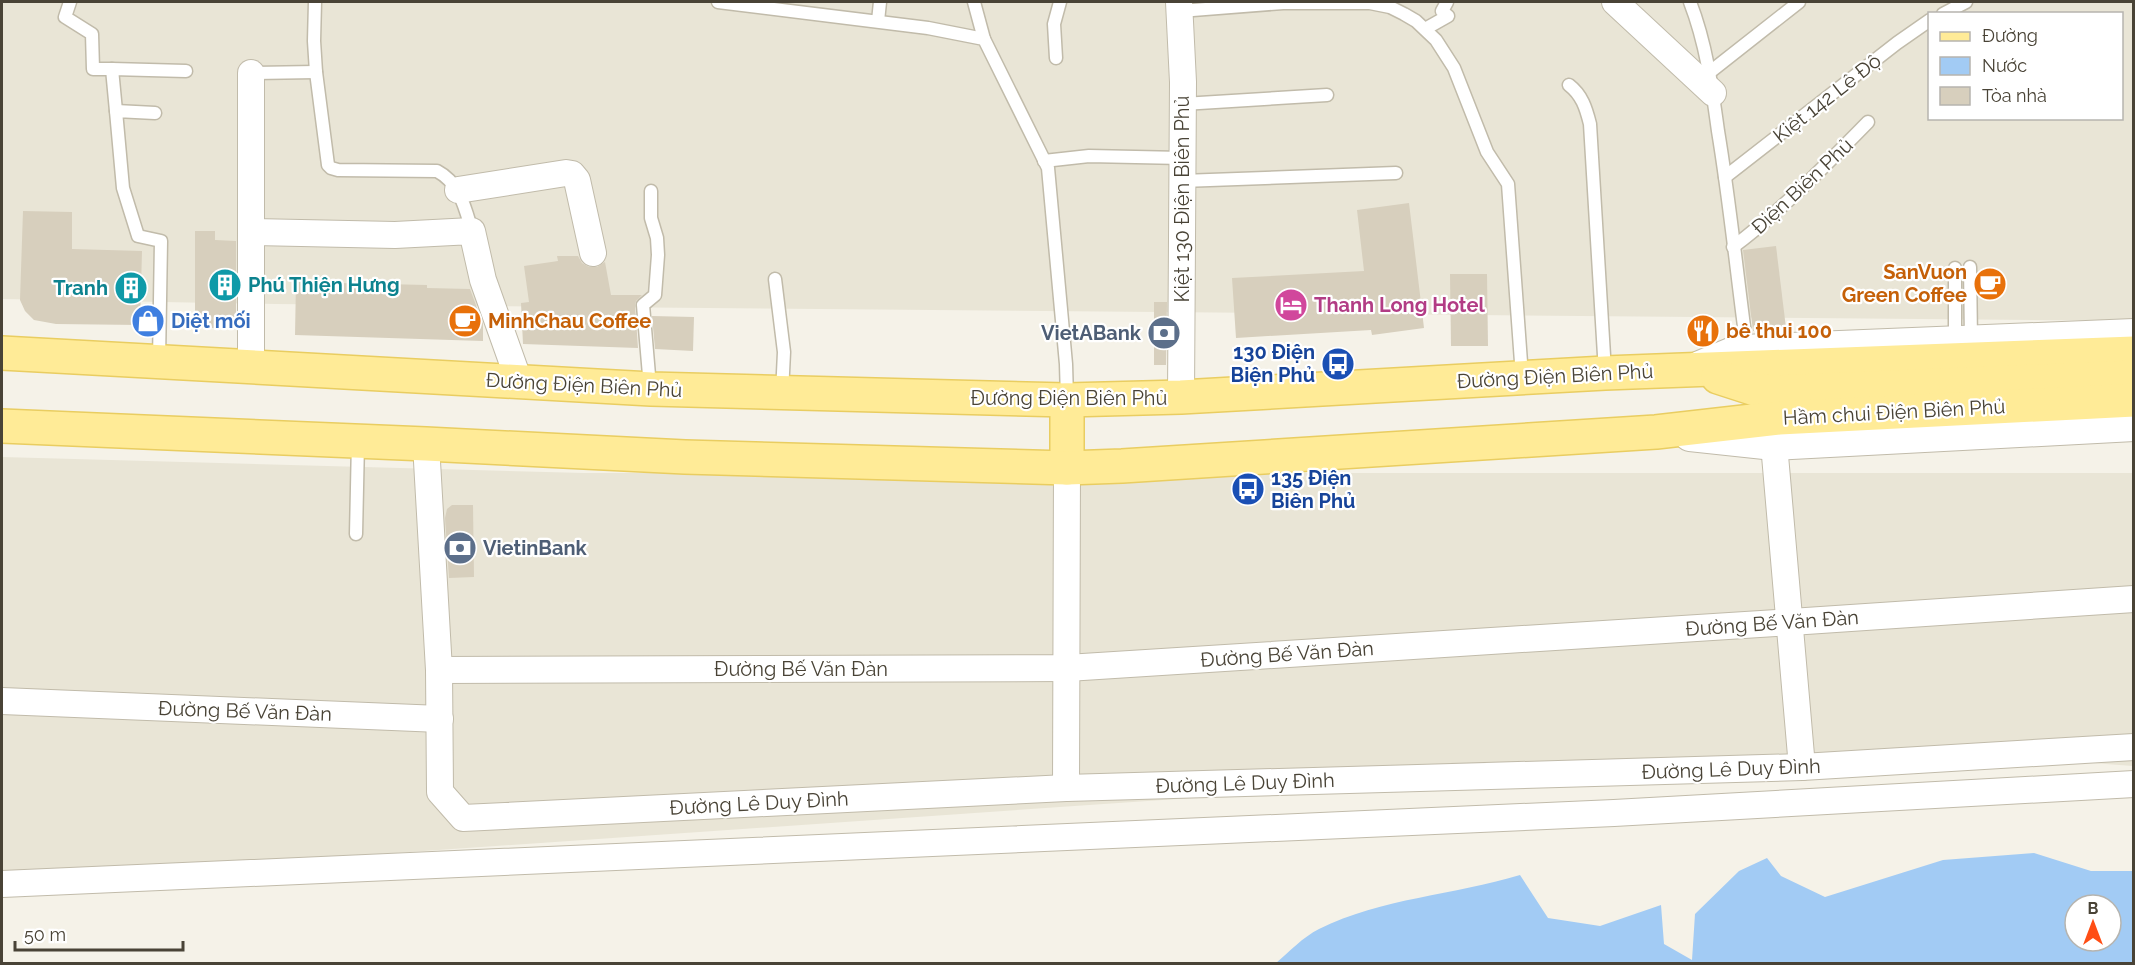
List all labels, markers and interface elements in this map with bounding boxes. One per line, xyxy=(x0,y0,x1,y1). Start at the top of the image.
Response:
legend xyxy=(1928,12,2123,120)
text: Đường xyxy=(1982,25,2038,46)
street label: Kiệt 142 Lê Độ xyxy=(1768,48,1886,148)
text: Nước xyxy=(1982,55,2027,76)
text: Tòa nhà xyxy=(1982,85,2047,106)
street label: Kiệt 130 Điện Biên Phủ xyxy=(1170,96,1194,302)
street label: Điện Biên Phủ xyxy=(1746,133,1858,239)
place label: SanVuon Green Coffee xyxy=(1842,260,1967,307)
cafe icon: SanVuon Green Coffee xyxy=(1972,266,2008,302)
building icon: Phú Thiện Hưng xyxy=(207,267,243,303)
building icon: Tranh xyxy=(113,270,149,306)
place label: Phú Thiện Hưng xyxy=(248,273,400,297)
place label: Tranh xyxy=(53,276,108,300)
hotel icon: Thanh Long Hotel xyxy=(1273,287,1309,323)
place label: Thanh Long Hotel xyxy=(1314,293,1485,317)
shop icon: Diệt mối xyxy=(130,303,166,339)
cafe icon: MinhChau Coffee xyxy=(447,303,483,339)
place label: Diệt mối xyxy=(171,309,251,333)
place label: MinhChau Coffee xyxy=(488,309,651,333)
restaurant icon: bê thui 100 xyxy=(1685,313,1721,349)
bank icon: VietABank xyxy=(1146,315,1182,351)
place label: bê thui 100 xyxy=(1726,319,1832,343)
place label: VietABank xyxy=(1041,321,1142,345)
place label: 130 Điện Biện Phủ xyxy=(1231,340,1315,387)
bus stop icon: 130 Điện Biện Phủ xyxy=(1320,346,1356,382)
street label: Đường Điện Biên Phủ xyxy=(1456,359,1654,393)
street label: Đường Điện Biên Phủ xyxy=(485,368,683,402)
street label: Đường Điện Biên Phủ xyxy=(971,386,1167,410)
street label: Hầm chui Điện Biên Phủ xyxy=(1782,394,2006,430)
place label: 135 Điện Biên Phủ xyxy=(1271,466,1355,513)
bus stop icon: 135 Điện Biên Phủ xyxy=(1230,471,1266,507)
bank icon: VietinBank xyxy=(442,530,478,566)
place label: VietinBank xyxy=(483,536,587,560)
street label: Đường Bế Văn Đàn xyxy=(1684,605,1860,641)
street label: Đường Bế Văn Đàn xyxy=(1199,636,1375,672)
street label: Đường Bế Văn Đàn xyxy=(714,657,888,681)
street label: Đường Bế Văn Đàn xyxy=(158,696,332,726)
street label: Đường Lê Duy Đình xyxy=(1641,754,1821,784)
street label: Đường Lê Duy Đình xyxy=(1155,768,1335,798)
street label: Đường Lê Duy Đình xyxy=(669,786,849,820)
north arrow xyxy=(2063,893,2123,953)
text: B xyxy=(2088,899,2099,918)
scale bar xyxy=(15,914,183,952)
text: 50 m xyxy=(24,924,66,945)

